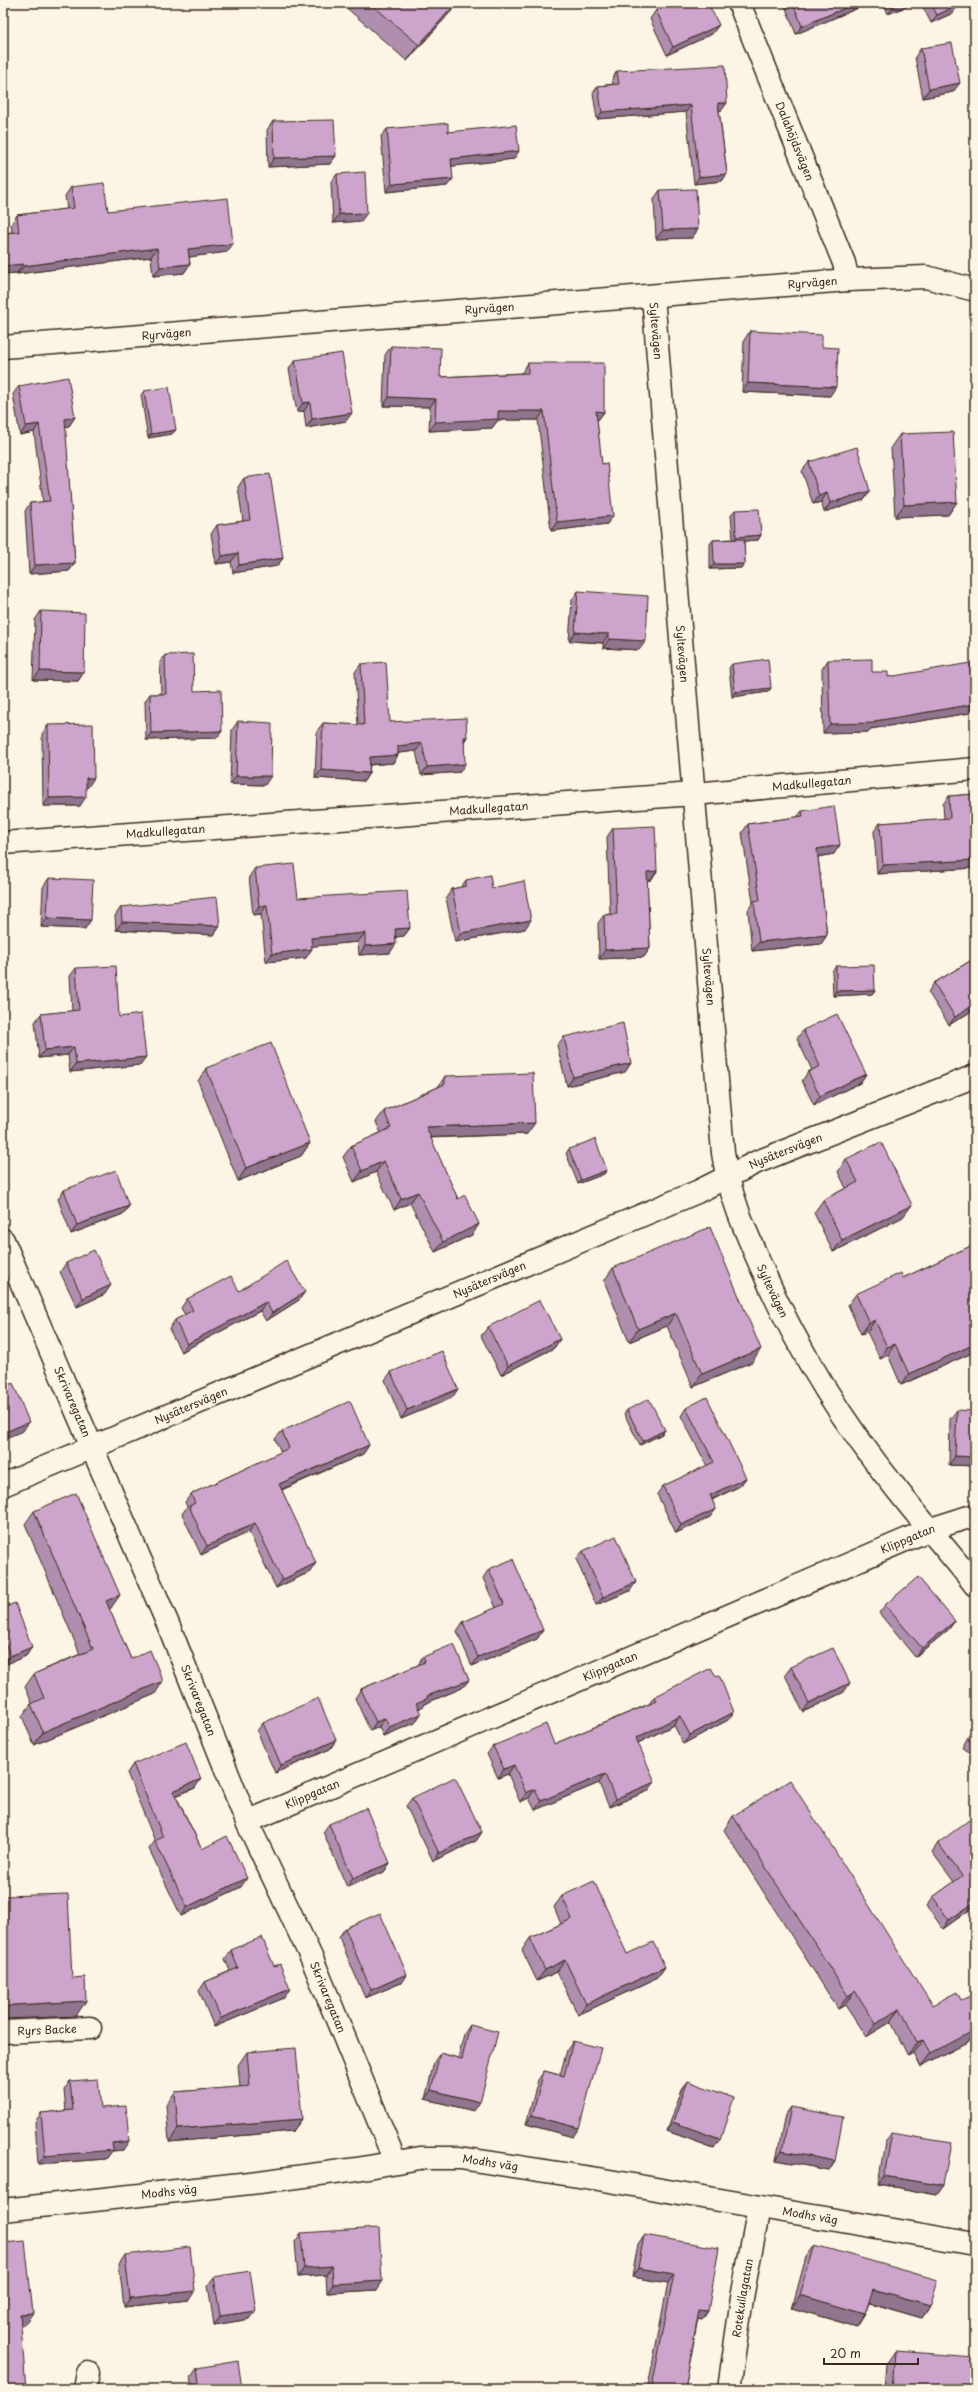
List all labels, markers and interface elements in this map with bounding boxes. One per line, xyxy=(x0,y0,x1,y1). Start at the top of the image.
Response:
street label: Dalahöjdsvägen xyxy=(772,99,819,183)
street label: Ryrvägen xyxy=(787,272,838,293)
street label: Ryrvägen xyxy=(464,297,515,318)
street label: Syltevägen xyxy=(646,301,667,360)
street label: Ryrvägen xyxy=(141,323,192,344)
street label: Syltevägen xyxy=(672,624,694,683)
street label: Madkullegatan xyxy=(771,771,852,795)
street label: Madkullegatan xyxy=(449,797,529,819)
street label: Madkullegatan xyxy=(125,820,206,842)
street label: Syltevägen xyxy=(698,947,720,1006)
street label: Nysätersvägen xyxy=(746,1128,825,1173)
street label: Nysätersvägen xyxy=(450,1256,528,1302)
street label: Syltevägen xyxy=(753,1261,793,1321)
street label: Skrivaregatan xyxy=(50,1363,96,1440)
street label: Nysätersvägen xyxy=(152,1382,230,1428)
street label: Klippgatan xyxy=(878,1519,937,1558)
street label: Klippgatan xyxy=(580,1647,640,1685)
street label: Skrivaregatan xyxy=(177,1662,221,1738)
street label: Klippgatan xyxy=(282,1774,342,1813)
street label: Skrivaregatan xyxy=(306,1959,351,2035)
street label: Ryrs Backe xyxy=(17,2020,77,2039)
street label: Modhs väg xyxy=(461,2149,519,2175)
street label: Modhs väg xyxy=(140,2180,198,2203)
street label: Modhs väg xyxy=(781,2202,839,2228)
street label: Rotekullagatan xyxy=(727,2257,757,2339)
scale bar xyxy=(824,2340,918,2366)
text: 20 m xyxy=(830,2344,861,2362)

